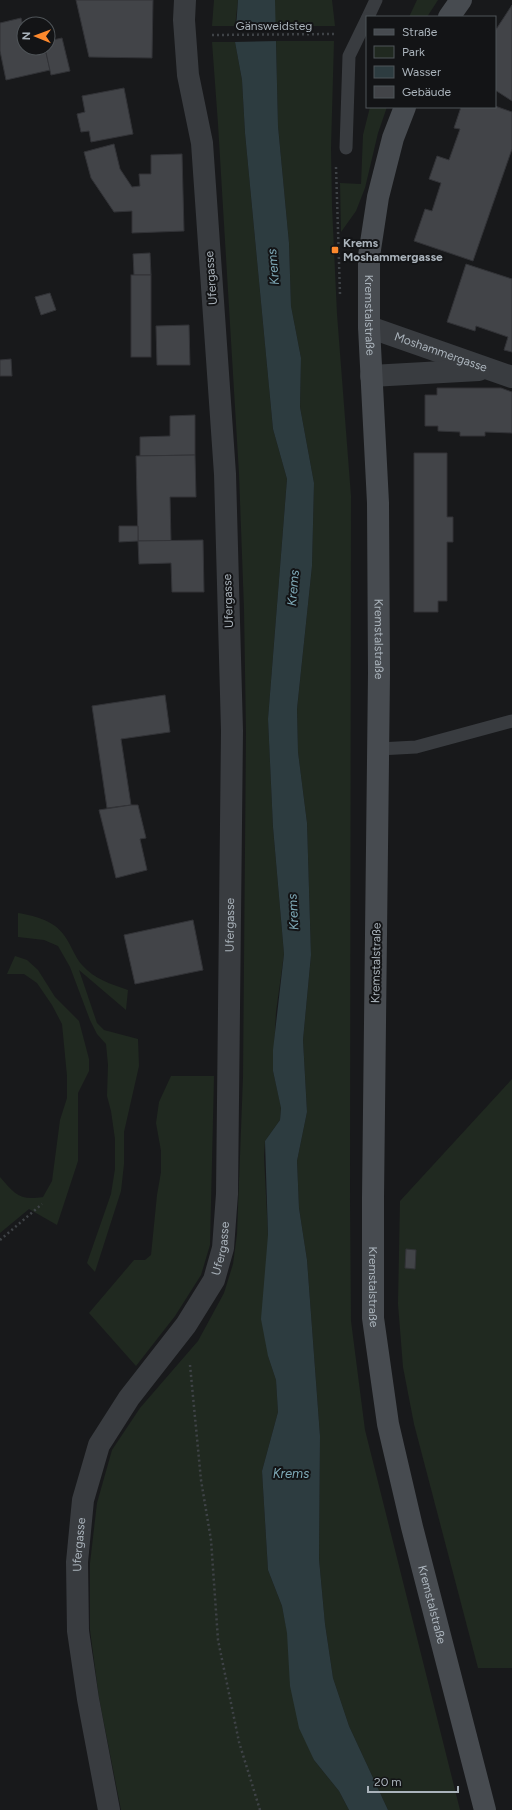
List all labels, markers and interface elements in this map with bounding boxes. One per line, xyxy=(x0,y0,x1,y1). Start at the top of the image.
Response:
north arrow xyxy=(16,16,56,56)
legend xyxy=(366,16,496,108)
street label: Gänsweidsteg xyxy=(236,19,312,33)
text: Straße xyxy=(402,25,438,39)
text: N xyxy=(20,31,33,40)
text: Park xyxy=(402,45,425,59)
text: Wasser xyxy=(402,65,441,79)
text: Gebäude xyxy=(402,85,452,99)
place label: Krems Moshammergasse xyxy=(343,236,443,264)
marker: Krems Moshammergasse xyxy=(330,245,340,255)
water label: Krems xyxy=(264,248,282,286)
street label: Ufergasse xyxy=(202,250,220,306)
street label: Kremstalstraße xyxy=(362,275,377,356)
street label: Moshammergasse xyxy=(392,329,489,375)
water label: Krems xyxy=(284,569,302,607)
street label: Ufergasse xyxy=(220,573,236,628)
street label: Kremstalstraße xyxy=(372,599,386,680)
water label: Krems xyxy=(285,893,301,931)
street label: Ufergasse xyxy=(223,897,237,952)
street label: Kremstalstraße xyxy=(368,922,384,1003)
street label: Ufergasse xyxy=(209,1221,232,1277)
street label: Kremstalstraße xyxy=(366,1247,381,1329)
water label: Krems xyxy=(273,1466,309,1481)
street label: Ufergasse xyxy=(70,1517,88,1572)
street label: Kremstalstraße xyxy=(415,1564,449,1646)
scale bar xyxy=(368,1768,458,1794)
text: 20 m xyxy=(374,1775,402,1789)

